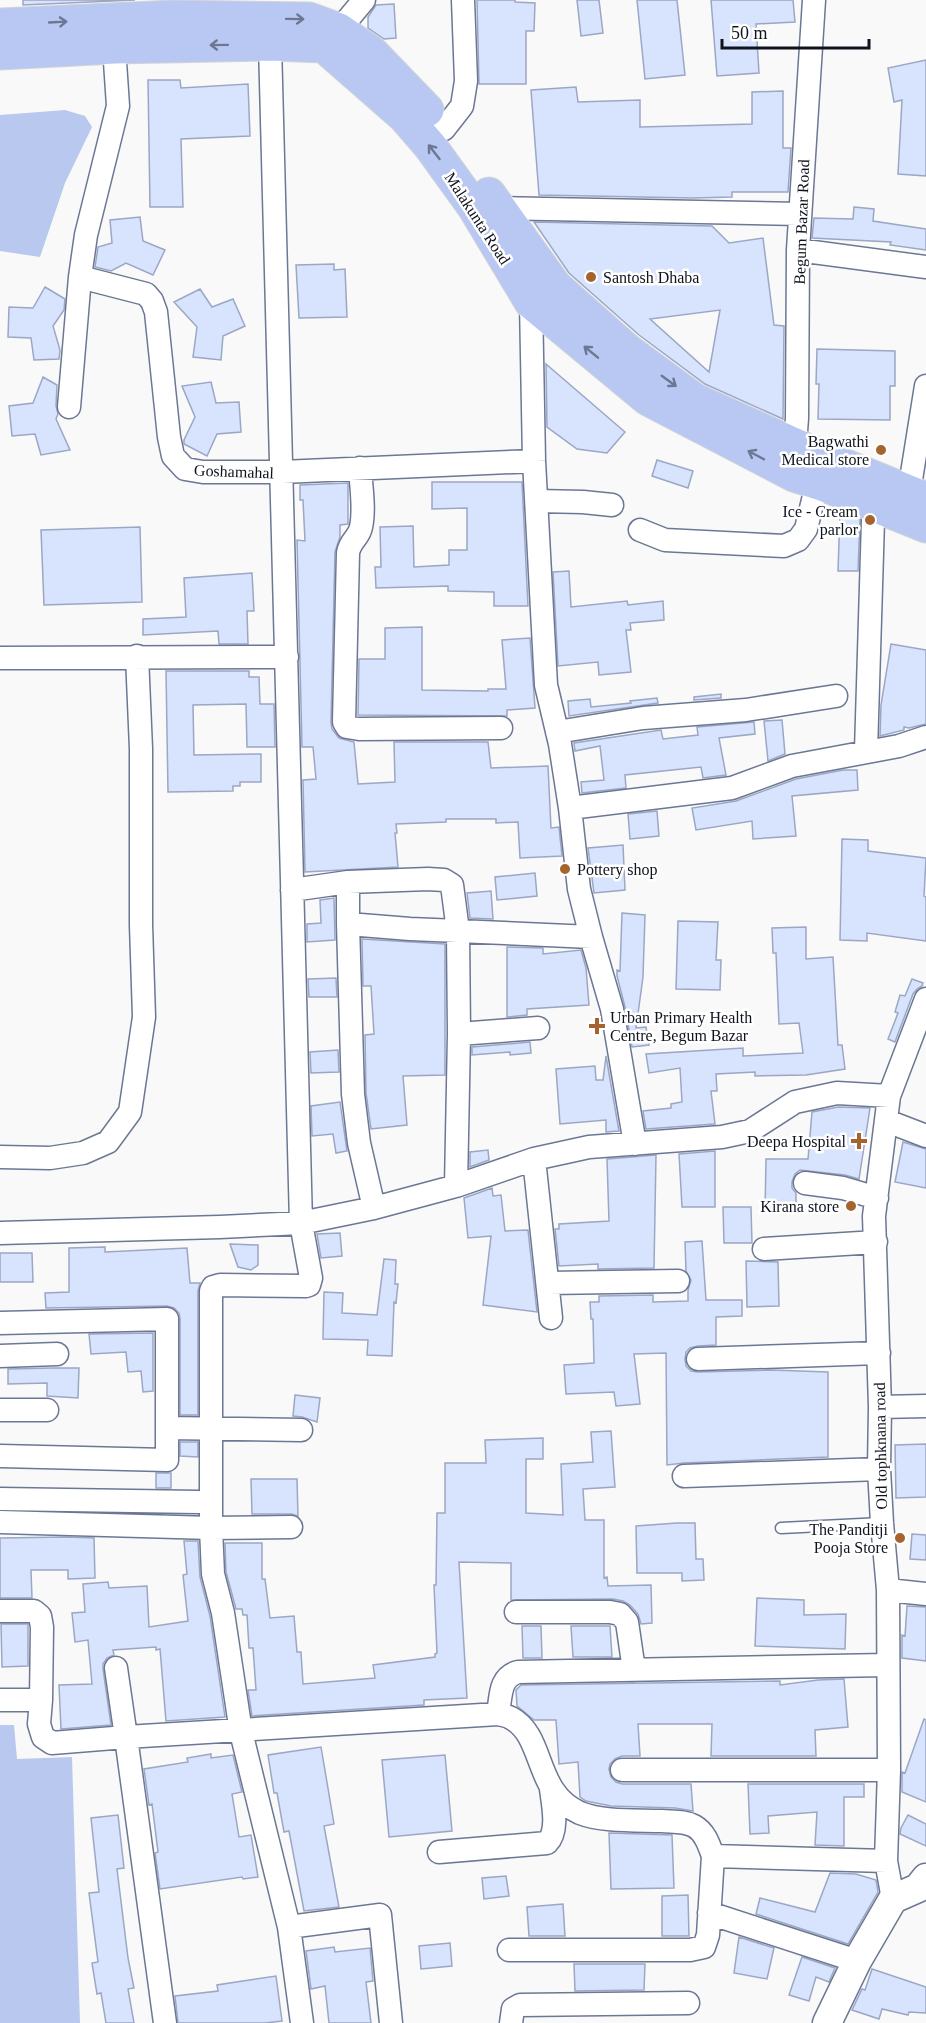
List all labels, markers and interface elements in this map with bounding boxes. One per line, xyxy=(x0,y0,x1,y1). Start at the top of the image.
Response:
scale bar xyxy=(722,12,869,50)
one-way arrow xyxy=(285,13,305,25)
one-way arrow xyxy=(48,17,68,28)
text: 50 m xyxy=(731,23,768,43)
one-way arrow xyxy=(209,39,229,50)
one-way arrow xyxy=(427,144,440,160)
street label: Begum Bazar Road xyxy=(791,159,813,285)
street label: Malakunta Road xyxy=(442,169,514,267)
place label: Santosh Dhaba xyxy=(603,269,699,286)
marker: Santosh Dhaba xyxy=(584,270,598,284)
one-way arrow xyxy=(583,346,599,359)
one-way arrow xyxy=(660,375,676,387)
place label: Bagwathi Medical store xyxy=(781,433,870,468)
marker: Bagwathi Medical store xyxy=(874,443,888,457)
one-way arrow xyxy=(748,449,765,461)
street label: Goshamahal xyxy=(194,462,275,481)
place label: Ice - Cream parlor xyxy=(782,503,859,539)
marker: Ice - Cream parlor xyxy=(863,513,877,527)
place label: Pottery shop xyxy=(577,861,657,879)
marker: Pottery shop xyxy=(558,862,572,876)
place label: Urban Primary Health Centre, Begum Bazar xyxy=(610,1009,752,1045)
marker: Urban Primary Health Centre, Begum Bazar xyxy=(588,1017,606,1035)
marker: Deepa Hospital xyxy=(850,1132,868,1150)
place label: Deepa Hospital xyxy=(747,1133,847,1151)
place label: Kirana store xyxy=(760,1198,839,1215)
marker: Kirana store xyxy=(844,1199,858,1213)
street label: Old tophknana road xyxy=(871,1382,891,1510)
place label: The Panditji Pooja Store xyxy=(809,1521,889,1557)
marker: The Panditji Pooja Store xyxy=(893,1531,907,1545)

